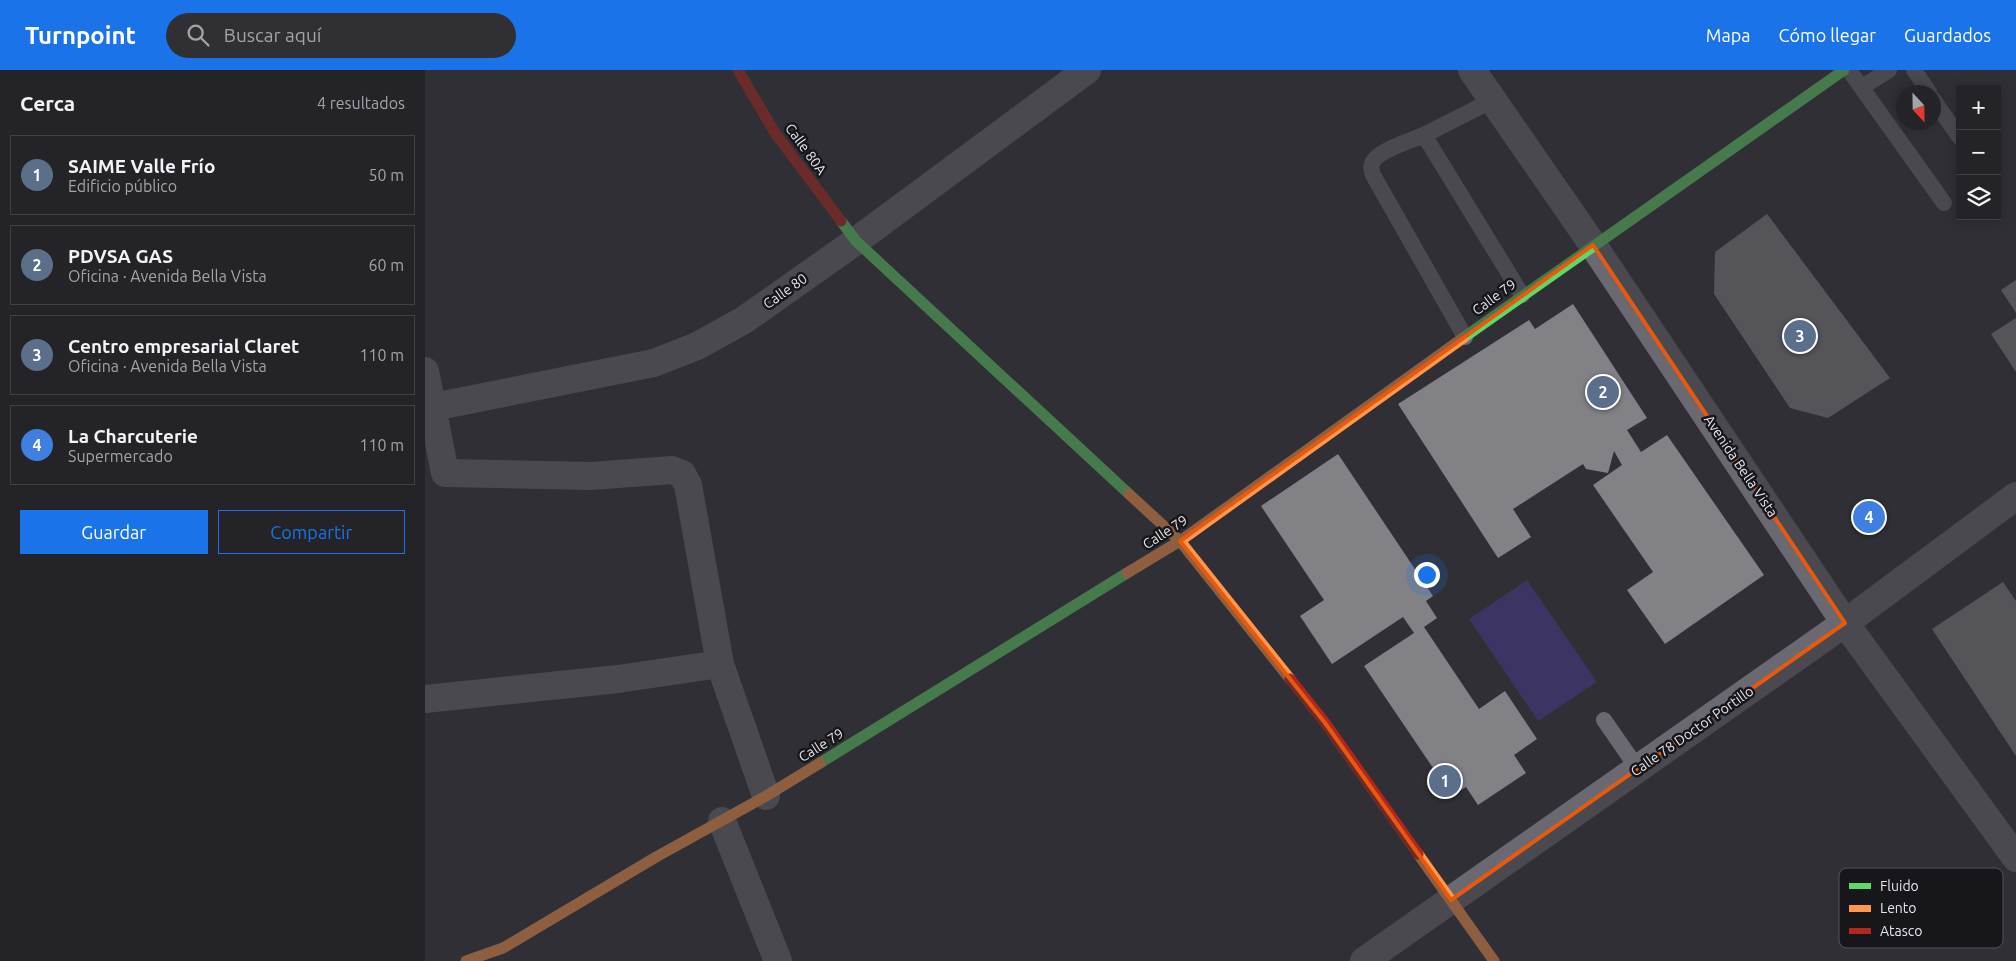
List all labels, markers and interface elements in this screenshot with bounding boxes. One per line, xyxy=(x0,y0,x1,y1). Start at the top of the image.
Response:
search box xyxy=(166,13,516,58)
icon: search xyxy=(184,21,212,49)
text: Turnpoint xyxy=(25,22,136,49)
text: Buscar aquí xyxy=(224,24,321,46)
text: Mapa xyxy=(1706,25,1751,45)
text: Cómo llegar xyxy=(1779,25,1876,45)
text: Guardados xyxy=(1904,25,1991,45)
north arrow xyxy=(1896,85,1941,130)
map controls xyxy=(1956,85,2001,220)
button: + xyxy=(1956,85,2001,130)
text: Cerca xyxy=(20,91,75,115)
text: 4 resultados xyxy=(317,94,405,112)
street label: Calle 80A xyxy=(782,120,830,178)
button: − xyxy=(1956,130,2001,175)
text: SAIME Valle Frío xyxy=(68,155,215,177)
text: 1 xyxy=(32,166,42,184)
text: 50 m xyxy=(368,166,404,184)
button: layers xyxy=(1956,175,2001,220)
text: Edificio público xyxy=(68,177,177,195)
text: PDVSA GAS xyxy=(68,245,173,267)
text: 2 xyxy=(32,256,42,274)
text: 60 m xyxy=(368,256,404,274)
text: Oficina · Avenida Bella Vista xyxy=(68,267,267,285)
street label: Calle 80 xyxy=(760,270,810,312)
street label: Calle 79 xyxy=(1469,276,1519,318)
pin: 3 xyxy=(1784,317,1816,355)
text: Centro empresarial Claret xyxy=(68,335,299,357)
text: 3 xyxy=(32,346,42,364)
text: 110 m xyxy=(359,346,404,364)
text: Oficina · Avenida Bella Vista xyxy=(68,357,267,375)
pin: 2 xyxy=(1587,373,1619,411)
street label: Avenida Bella Vista xyxy=(1701,412,1781,520)
text: La Charcuterie xyxy=(68,425,198,447)
text: 4 xyxy=(32,436,42,454)
text: 110 m xyxy=(359,436,404,454)
text: Supermercado xyxy=(68,447,173,465)
pin: 4 xyxy=(1853,498,1885,536)
button: Guardar xyxy=(20,510,208,554)
button: Compartir xyxy=(218,510,405,554)
street label: Calle 79 xyxy=(1140,512,1190,552)
your location xyxy=(1414,562,1440,588)
street label: Calle 78 Doctor Portillo xyxy=(1628,683,1756,779)
street label: Calle 79 xyxy=(796,725,846,765)
pin: 1 xyxy=(1429,762,1461,800)
legend xyxy=(1839,868,2003,948)
text: Fluido xyxy=(1880,878,1919,894)
text: Lento xyxy=(1880,900,1917,916)
text: Atasco xyxy=(1880,923,1923,939)

